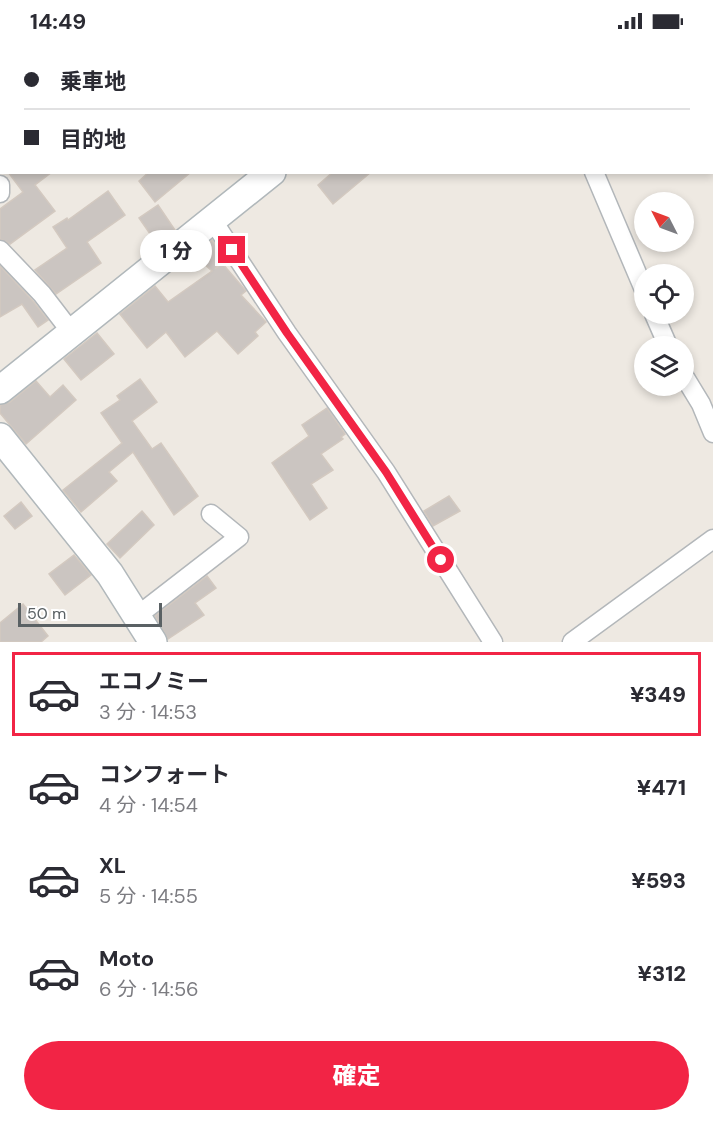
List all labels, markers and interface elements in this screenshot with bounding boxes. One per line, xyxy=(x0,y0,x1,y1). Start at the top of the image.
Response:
text: 14:49 xyxy=(30,7,86,36)
text: 乗車地 xyxy=(60,67,126,96)
text: 目的地 xyxy=(60,125,126,154)
north arrow xyxy=(634,192,694,252)
map controls xyxy=(634,192,694,396)
callout: 1 分 xyxy=(139,229,211,271)
route end xyxy=(218,236,245,263)
text: 1 分 xyxy=(160,238,192,264)
button: locate xyxy=(634,264,694,324)
button: layers xyxy=(634,336,694,396)
route start xyxy=(427,546,454,573)
scale bar xyxy=(18,600,162,628)
text: 50 m xyxy=(27,603,66,624)
icon: car xyxy=(27,667,81,721)
text: エコノミー xyxy=(99,667,209,696)
text: ¥349 xyxy=(630,680,686,709)
text: 3 分 · 14:53 xyxy=(99,699,197,725)
icon: car xyxy=(27,760,81,814)
text: コンフォート xyxy=(99,760,230,789)
text: ¥471 xyxy=(637,773,686,802)
text: 4 分 · 14:54 xyxy=(99,792,198,818)
text: XL xyxy=(99,851,126,880)
icon: car xyxy=(27,853,81,907)
text: ¥593 xyxy=(631,866,686,895)
text: 5 分 · 14:55 xyxy=(99,883,198,909)
text: Moto xyxy=(99,944,154,973)
icon: car xyxy=(27,946,81,1000)
text: ¥312 xyxy=(638,959,686,988)
text: 6 分 · 14:56 xyxy=(99,976,199,1002)
button: 確定 xyxy=(24,1041,689,1110)

